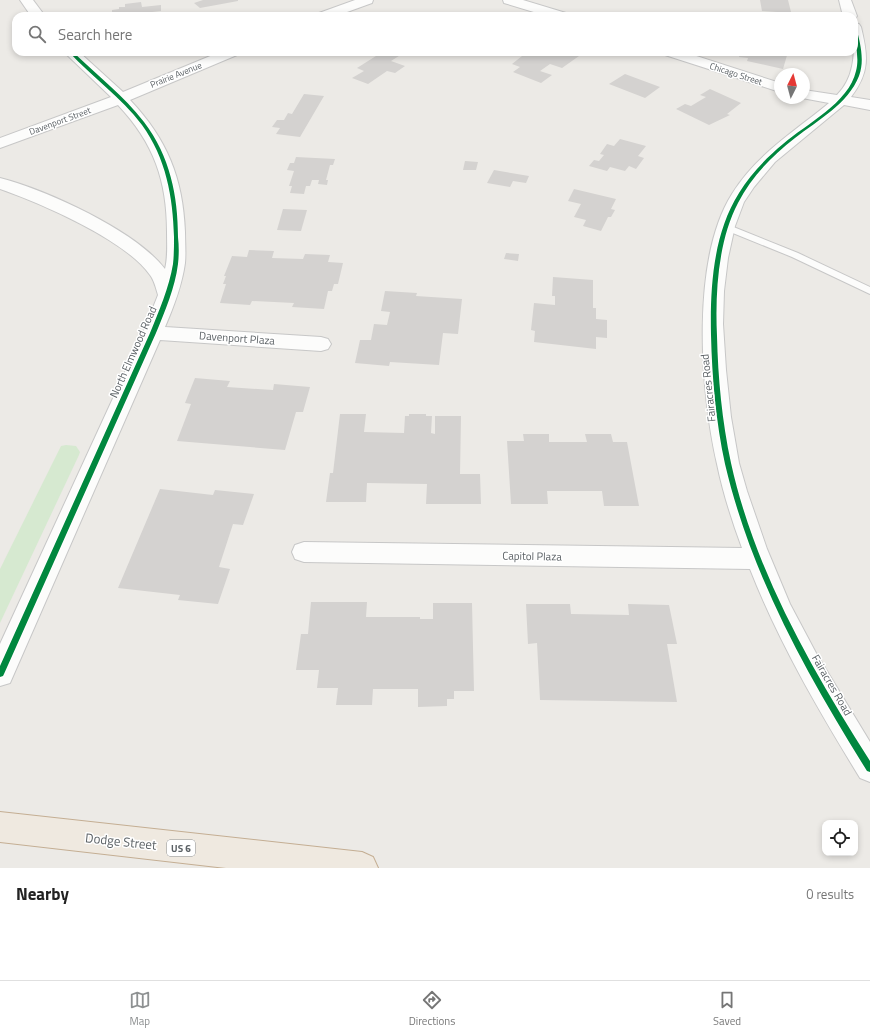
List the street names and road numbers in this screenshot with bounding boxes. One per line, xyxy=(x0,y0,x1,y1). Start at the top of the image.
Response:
street label: Prairie Avenue xyxy=(148,58,204,91)
street label: Chicago Street xyxy=(708,59,765,88)
street label: Davenport Street xyxy=(27,103,93,138)
street label: North Elmwood Road xyxy=(106,303,161,400)
street label: Davenport Plaza xyxy=(199,327,276,349)
street label: Fairacres Road xyxy=(696,353,720,423)
street label: Capitol Plaza xyxy=(502,547,562,565)
street label: Fairacres Road xyxy=(808,652,856,719)
street label: Dodge Street xyxy=(84,827,158,855)
road number: US 6 xyxy=(167,840,195,856)

